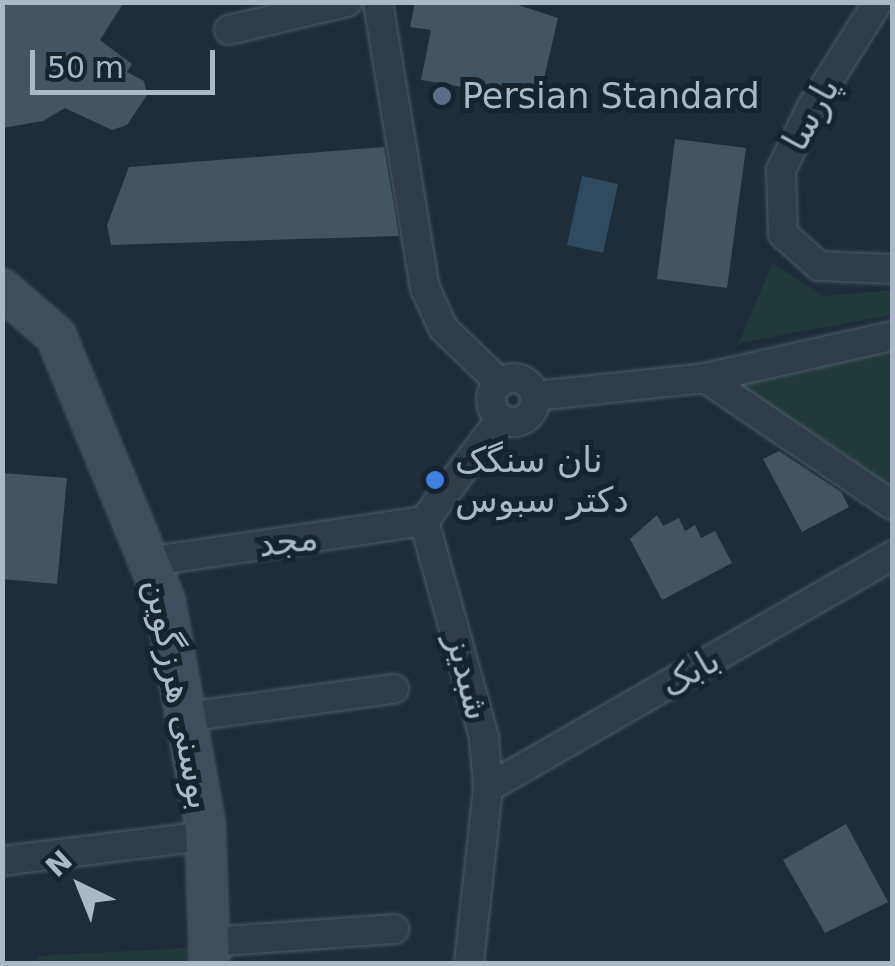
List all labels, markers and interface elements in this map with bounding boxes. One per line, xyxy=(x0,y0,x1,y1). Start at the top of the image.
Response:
scale bar xyxy=(35,30,220,92)
text: 50 m xyxy=(47,50,124,85)
street label: پارسا xyxy=(774,70,848,158)
place label: Persian Standard xyxy=(462,75,760,117)
marker: Persian Standard xyxy=(431,85,453,107)
place label: نان سنگک دکتر سبوس xyxy=(455,439,629,521)
marker: نان سنگک دکتر سبوس xyxy=(424,469,446,491)
street label: مجد xyxy=(256,516,320,566)
street label: بوسنی هرزگوین xyxy=(136,575,222,813)
street label: شبدیز xyxy=(437,630,499,724)
street label: بابک xyxy=(653,638,727,706)
north arrow xyxy=(30,836,130,936)
text: N xyxy=(39,844,79,884)

